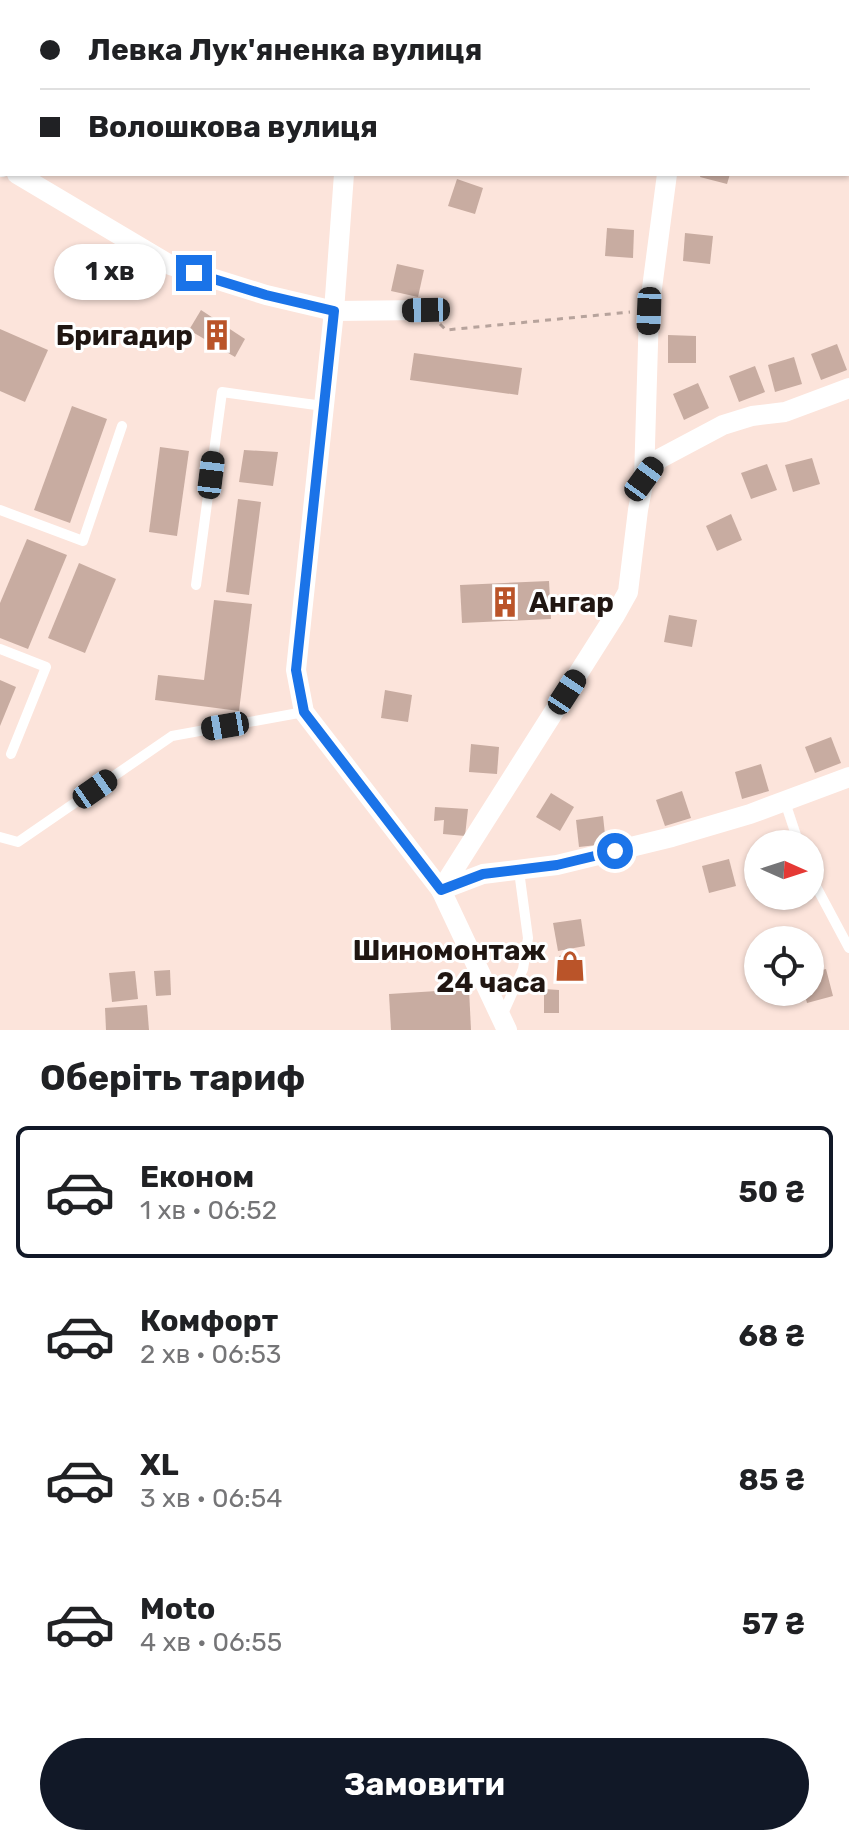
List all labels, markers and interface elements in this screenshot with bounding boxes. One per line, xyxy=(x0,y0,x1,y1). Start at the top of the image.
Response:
text: Левка Лук'яненка вулиця xyxy=(88,32,482,68)
text: Волошкова вулиця xyxy=(88,109,378,145)
callout: 1 хв xyxy=(54,245,166,301)
route end xyxy=(176,255,212,291)
text: 1 хв xyxy=(85,256,135,287)
car xyxy=(636,287,662,335)
car xyxy=(402,298,450,322)
building icon: Бригадир xyxy=(200,318,234,352)
place label: Бригадир xyxy=(56,319,193,352)
car xyxy=(196,450,226,500)
car xyxy=(620,453,668,505)
building icon: Ангар xyxy=(488,585,522,619)
place label: Ангар xyxy=(529,586,614,619)
car xyxy=(544,665,590,719)
car xyxy=(199,710,251,742)
car xyxy=(68,765,122,813)
north arrow xyxy=(744,830,824,910)
map controls xyxy=(744,830,824,1006)
route start xyxy=(597,833,633,869)
button: locate xyxy=(744,926,824,1006)
place label: Шиномонтаж 24 часа xyxy=(353,934,546,999)
shop icon: Шиномонтаж 24 часа xyxy=(553,949,587,983)
text: Оберіть тариф xyxy=(40,1056,305,1099)
icon: car xyxy=(44,1156,116,1228)
text: Економ xyxy=(140,1159,254,1195)
text: 50 ₴ xyxy=(738,1174,805,1210)
text: 1 хв · 06:52 xyxy=(140,1195,277,1226)
icon: car xyxy=(44,1300,116,1372)
text: Комфорт xyxy=(140,1303,278,1339)
text: 68 ₴ xyxy=(738,1318,805,1354)
text: 2 хв · 06:53 xyxy=(140,1339,281,1370)
icon: car xyxy=(44,1444,116,1516)
text: XL xyxy=(140,1447,179,1483)
text: 85 ₴ xyxy=(739,1462,805,1498)
text: 3 хв · 06:54 xyxy=(140,1483,282,1514)
icon: car xyxy=(44,1588,116,1660)
text: Moto xyxy=(140,1591,215,1627)
text: 57 ₴ xyxy=(742,1606,805,1642)
text: 4 хв · 06:55 xyxy=(140,1627,282,1658)
button: Замовити xyxy=(40,1738,809,1830)

